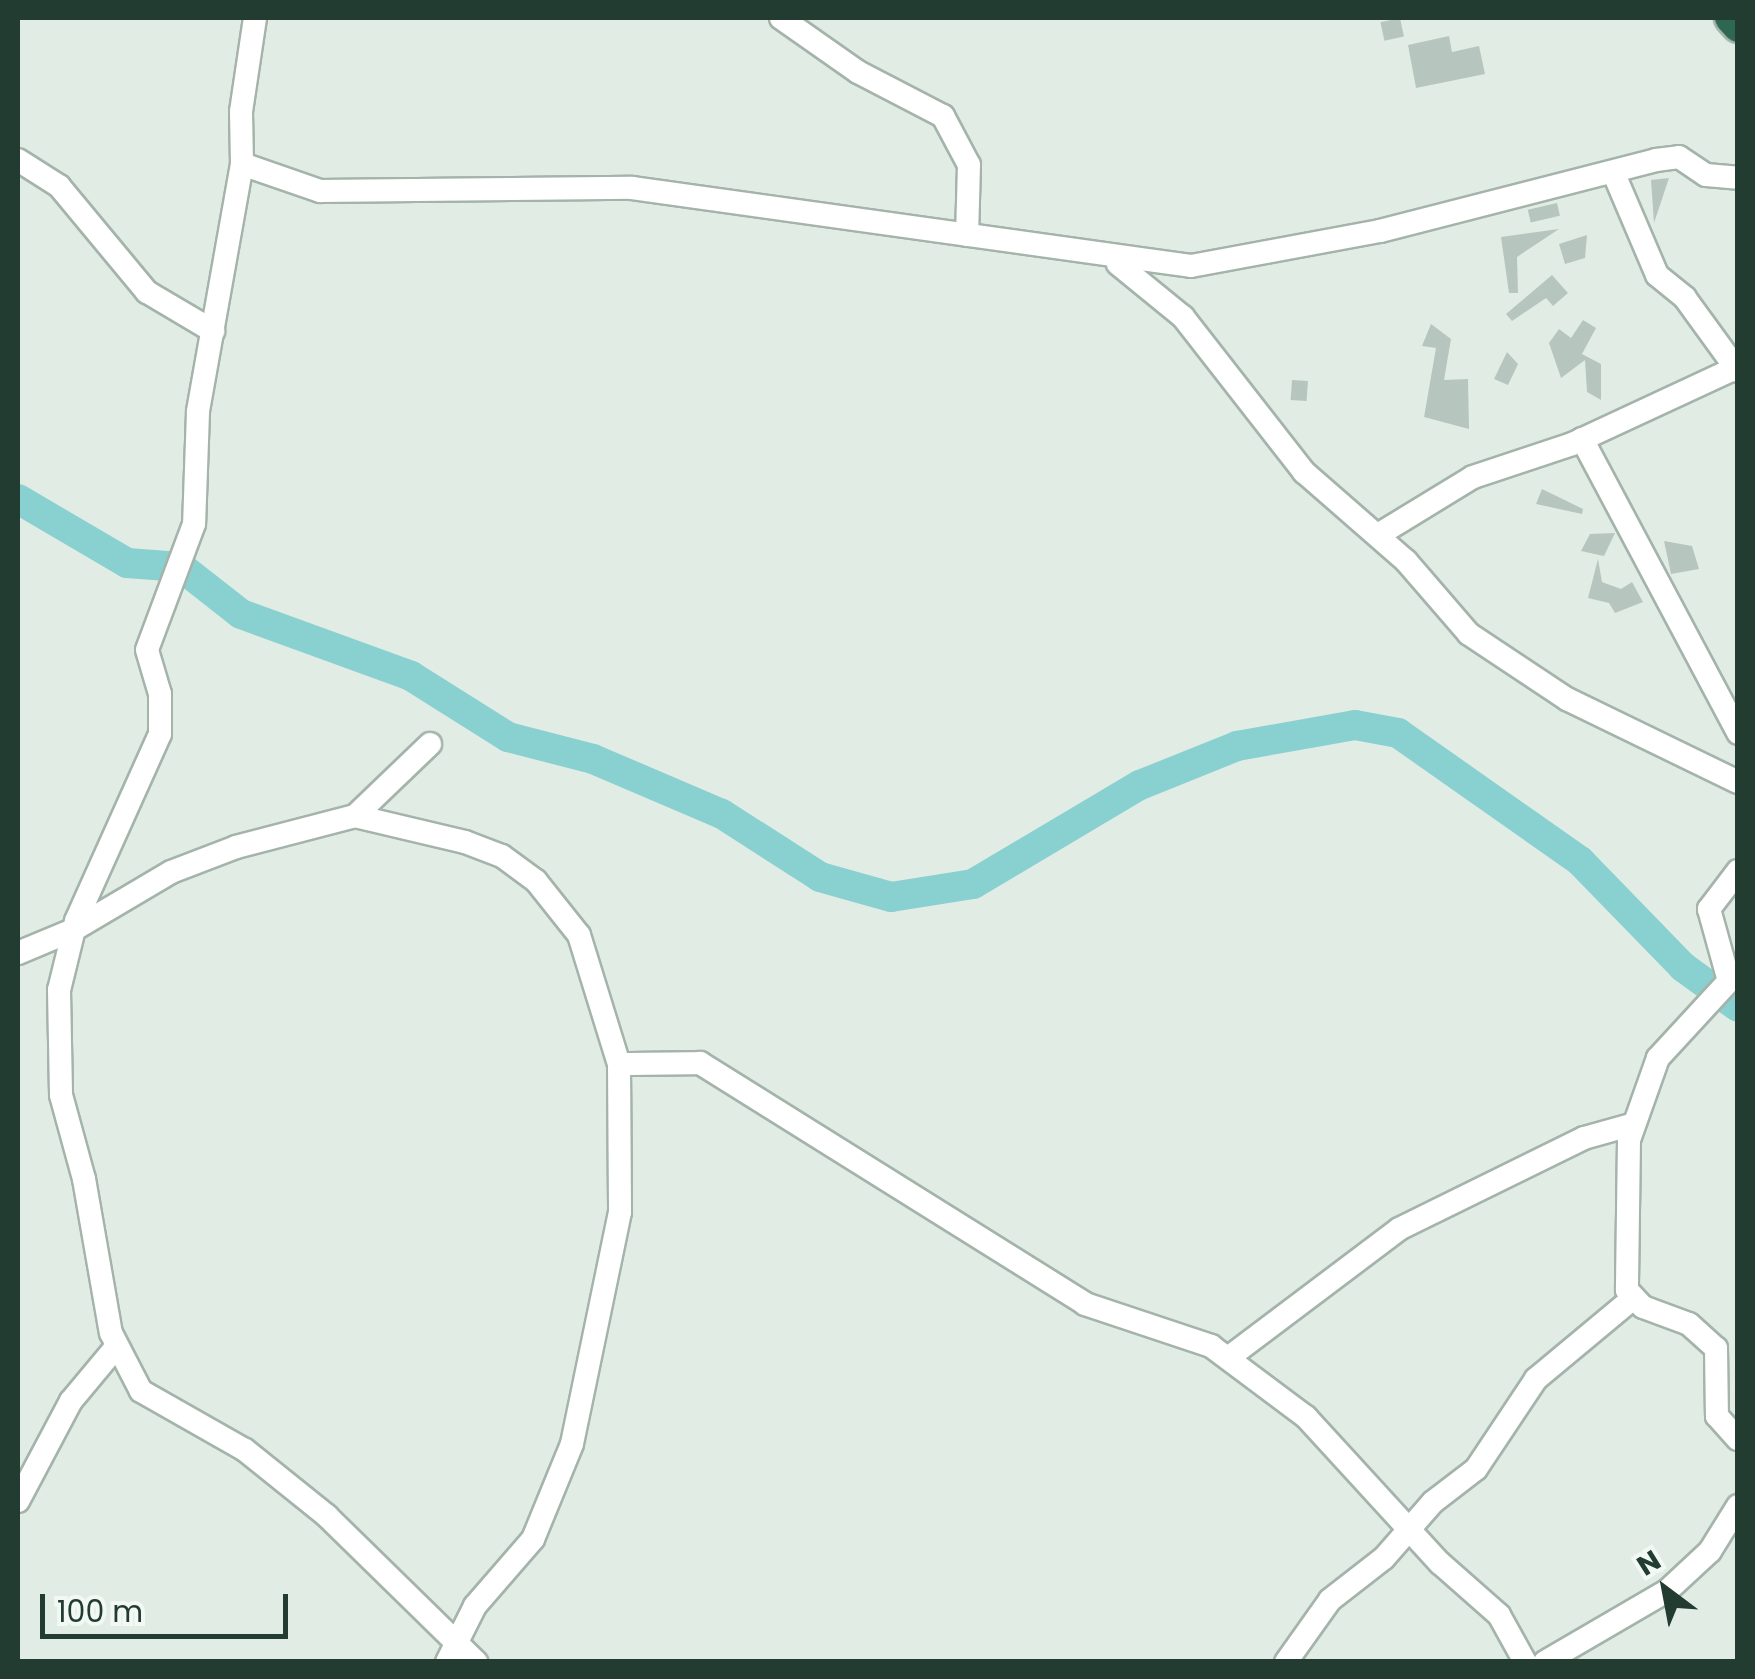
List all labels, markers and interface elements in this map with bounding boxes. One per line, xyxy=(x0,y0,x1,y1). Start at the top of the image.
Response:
north arrow xyxy=(1615,1539,1715,1639)
text: N xyxy=(1630,1541,1668,1585)
scale bar xyxy=(45,1574,292,1636)
text: 100 m xyxy=(57,1590,143,1633)

